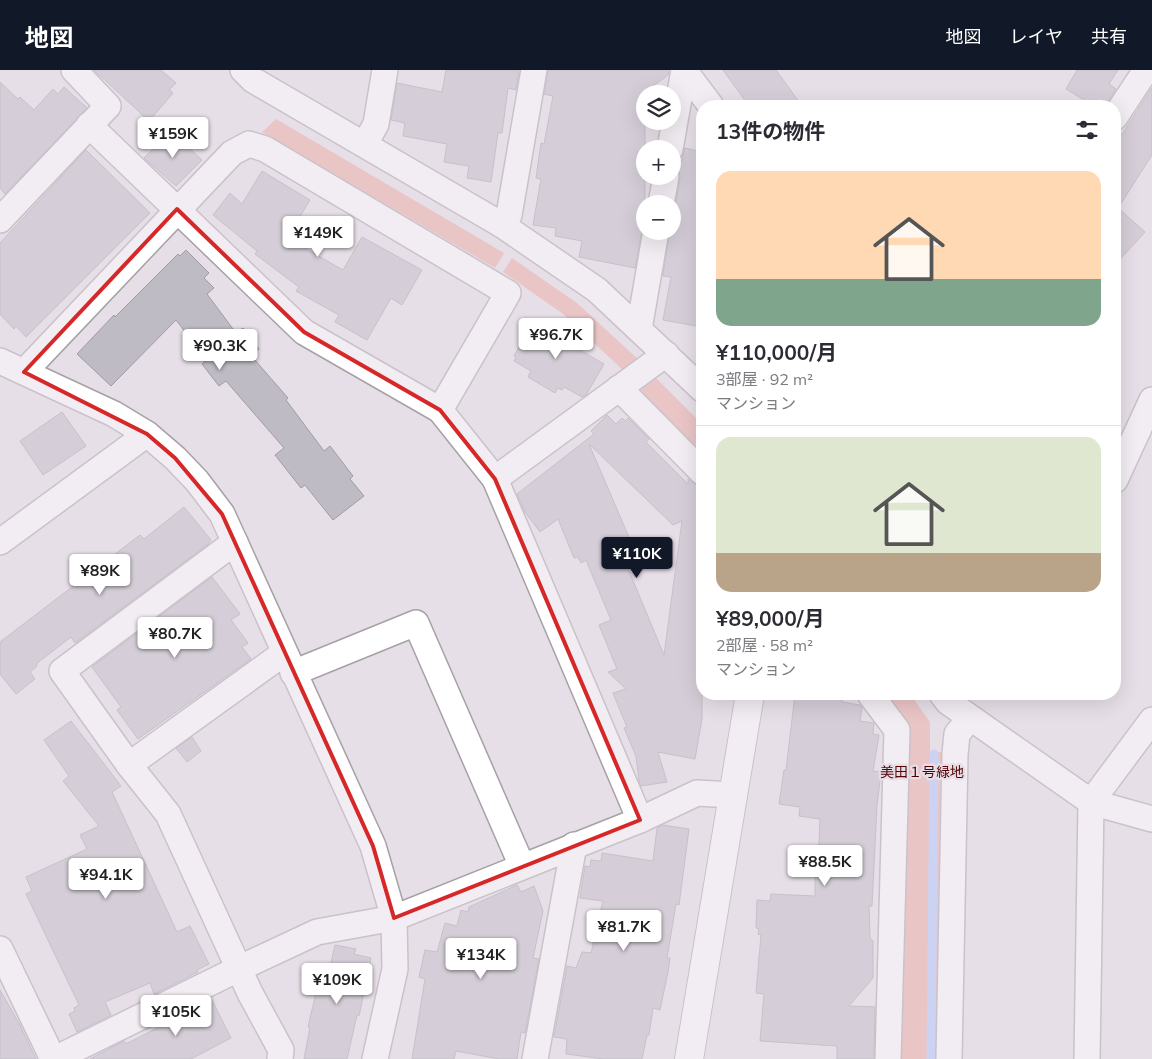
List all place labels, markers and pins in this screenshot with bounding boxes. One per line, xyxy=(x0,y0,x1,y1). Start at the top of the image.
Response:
pin: ¥159K xyxy=(138,116,208,159)
pin: ¥149K xyxy=(283,216,353,258)
pin: ¥96.7K xyxy=(515,318,597,360)
pin: ¥90.3K xyxy=(179,328,261,371)
pin: ¥110K xyxy=(602,536,672,579)
pin: ¥89K xyxy=(70,554,130,596)
pin: ¥80.7K xyxy=(134,616,216,659)
pin: ¥88.5K xyxy=(784,844,866,887)
pin: ¥94.1K xyxy=(65,858,147,900)
pin: ¥81.7K xyxy=(583,910,665,952)
pin: ¥134K xyxy=(446,938,516,980)
pin: ¥109K xyxy=(302,962,372,1005)
pin: ¥105K xyxy=(141,994,211,1037)

